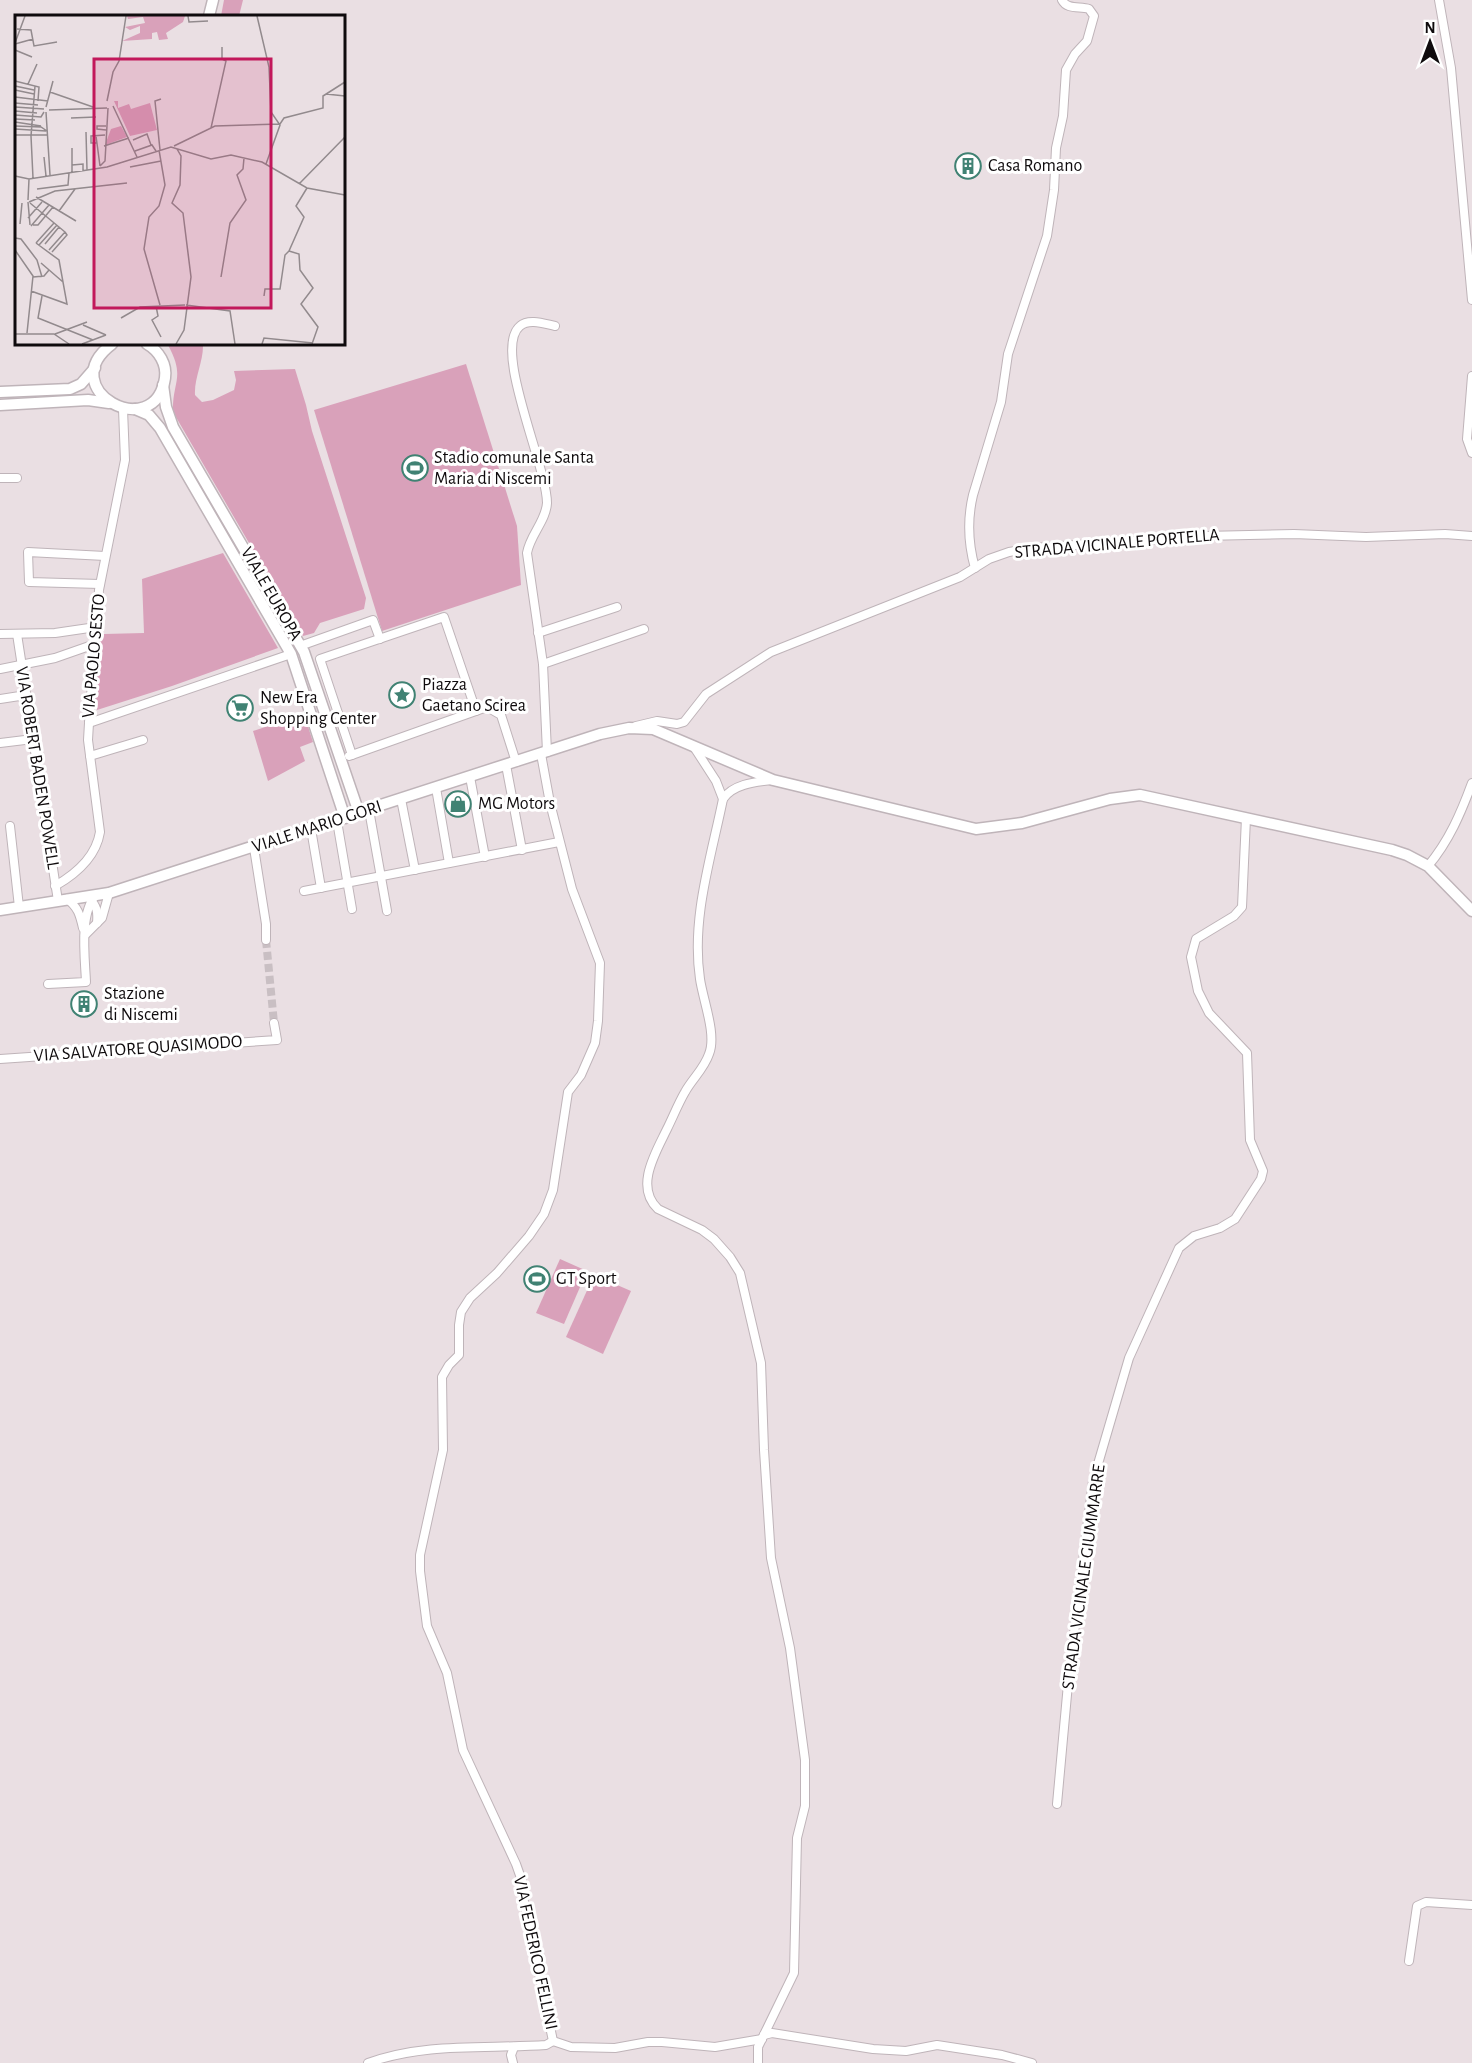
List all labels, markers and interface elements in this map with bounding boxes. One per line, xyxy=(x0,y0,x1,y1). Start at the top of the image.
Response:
north arrow xyxy=(1400,12,1460,72)
inset map xyxy=(15,15,345,345)
text: N xyxy=(1424,20,1436,36)
building icon: Casa Romano xyxy=(953,151,983,181)
place label: Casa Romano xyxy=(988,157,1082,175)
place label: Stadio comunale Santa Maria di Niscemi xyxy=(434,449,594,488)
sports icon: Stadio comunale Santa Maria di Niscemi xyxy=(400,453,430,483)
street label: STRADA VICINALE PORTELLA xyxy=(1014,526,1221,562)
street label: VIALE EUROPA xyxy=(237,544,305,644)
street label: VIA PAOLO SESTO xyxy=(80,593,108,719)
street label: VIA ROBERT BADEN POWELL xyxy=(12,665,62,871)
place label: Piazza Gaetano Scirea xyxy=(422,676,526,715)
place icon: Piazza Gaetano Scirea xyxy=(387,680,417,710)
place label: New Era Shopping Center xyxy=(260,689,377,728)
supermarket icon: New Era Shopping Center xyxy=(225,693,255,723)
shop icon: MG Motors xyxy=(443,789,473,819)
place label: MG Motors xyxy=(478,795,555,813)
street label: VIALE MARIO GORI xyxy=(250,798,384,856)
place label: Stazione di Niscemi xyxy=(104,985,178,1024)
building icon: Stazione di Niscemi xyxy=(69,989,99,1019)
street label: VIA SALVATORE QUASIMODO xyxy=(33,1033,243,1065)
sports icon: GT Sport xyxy=(522,1264,552,1294)
place label: GT Sport xyxy=(556,1270,617,1288)
street label: STRADA VICINALE GIUMMARRE xyxy=(1059,1463,1109,1691)
street label: VIA FEDERICO FELLINI xyxy=(510,1874,560,2032)

